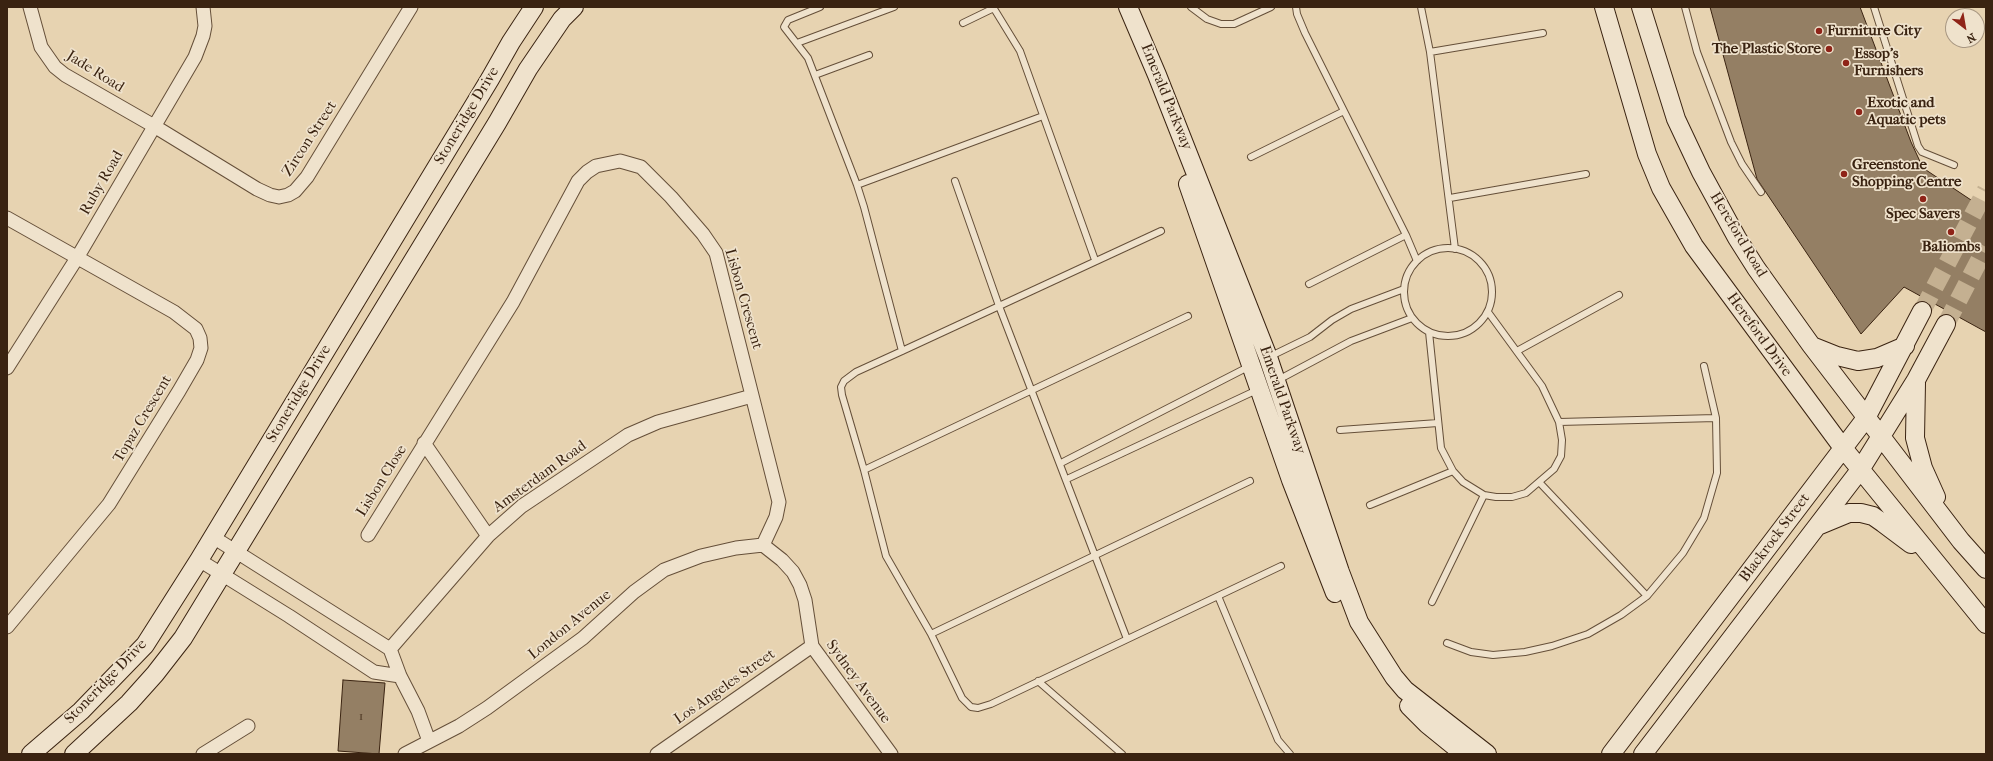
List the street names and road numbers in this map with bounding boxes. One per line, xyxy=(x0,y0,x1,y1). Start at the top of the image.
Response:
street label: Emerald Parkway xyxy=(1136,41,1196,153)
street label: Jade Road xyxy=(63,47,127,97)
street label: Stoneridge Drive xyxy=(431,64,503,168)
street label: Zircon Street xyxy=(279,98,341,180)
street label: Ruby Road xyxy=(76,148,128,218)
street label: Hereford Road xyxy=(1706,189,1770,281)
street label: Lisbon Crescent xyxy=(720,247,766,351)
street label: Hereford Drive xyxy=(1723,290,1795,380)
street label: Stoneridge Drive xyxy=(263,342,335,446)
street label: Emerald Parkway xyxy=(1255,344,1309,456)
street label: Topaz Crescent xyxy=(110,372,176,466)
street label: Amsterdam Road xyxy=(490,437,590,517)
street label: Lisbon Close xyxy=(353,442,411,520)
street label: Blackrock Street xyxy=(1736,490,1814,586)
street label: London Avenue xyxy=(525,586,615,664)
street label: Stoneridge Drive xyxy=(61,636,151,728)
street label: Sydney Avenue xyxy=(822,637,894,727)
street label: Los Angeles Street xyxy=(671,645,779,729)

